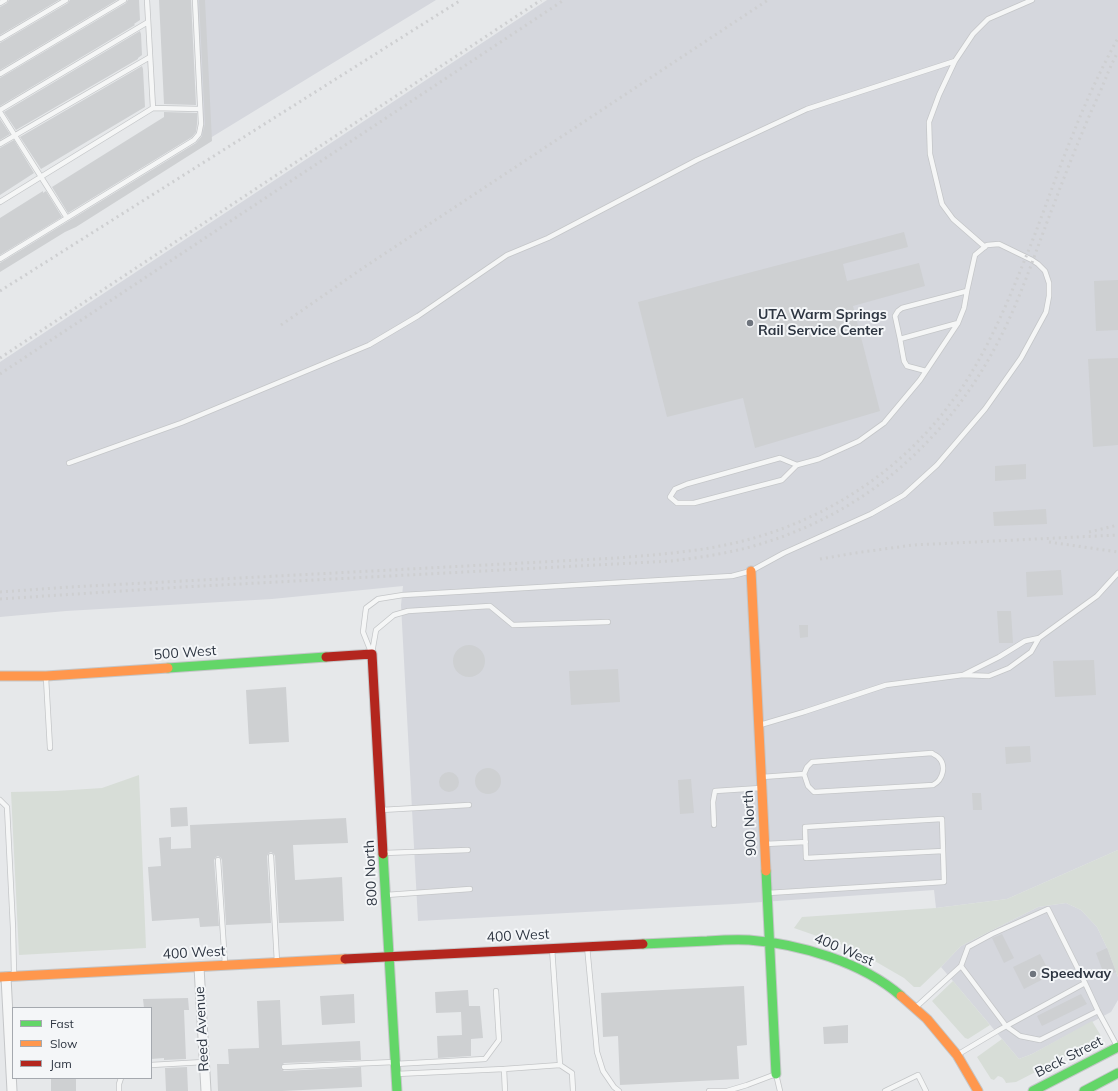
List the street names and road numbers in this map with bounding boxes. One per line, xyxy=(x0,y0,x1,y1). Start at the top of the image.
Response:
street label: 500 West xyxy=(153,642,217,664)
street label: 900 North xyxy=(740,790,760,856)
street label: 800 North xyxy=(361,840,381,906)
street label: 400 West xyxy=(486,926,550,946)
street label: 400 West xyxy=(812,930,876,970)
street label: 400 West xyxy=(162,943,226,963)
street label: Reed Avenue xyxy=(191,986,213,1072)
street label: Beck Street xyxy=(1032,1033,1106,1081)

